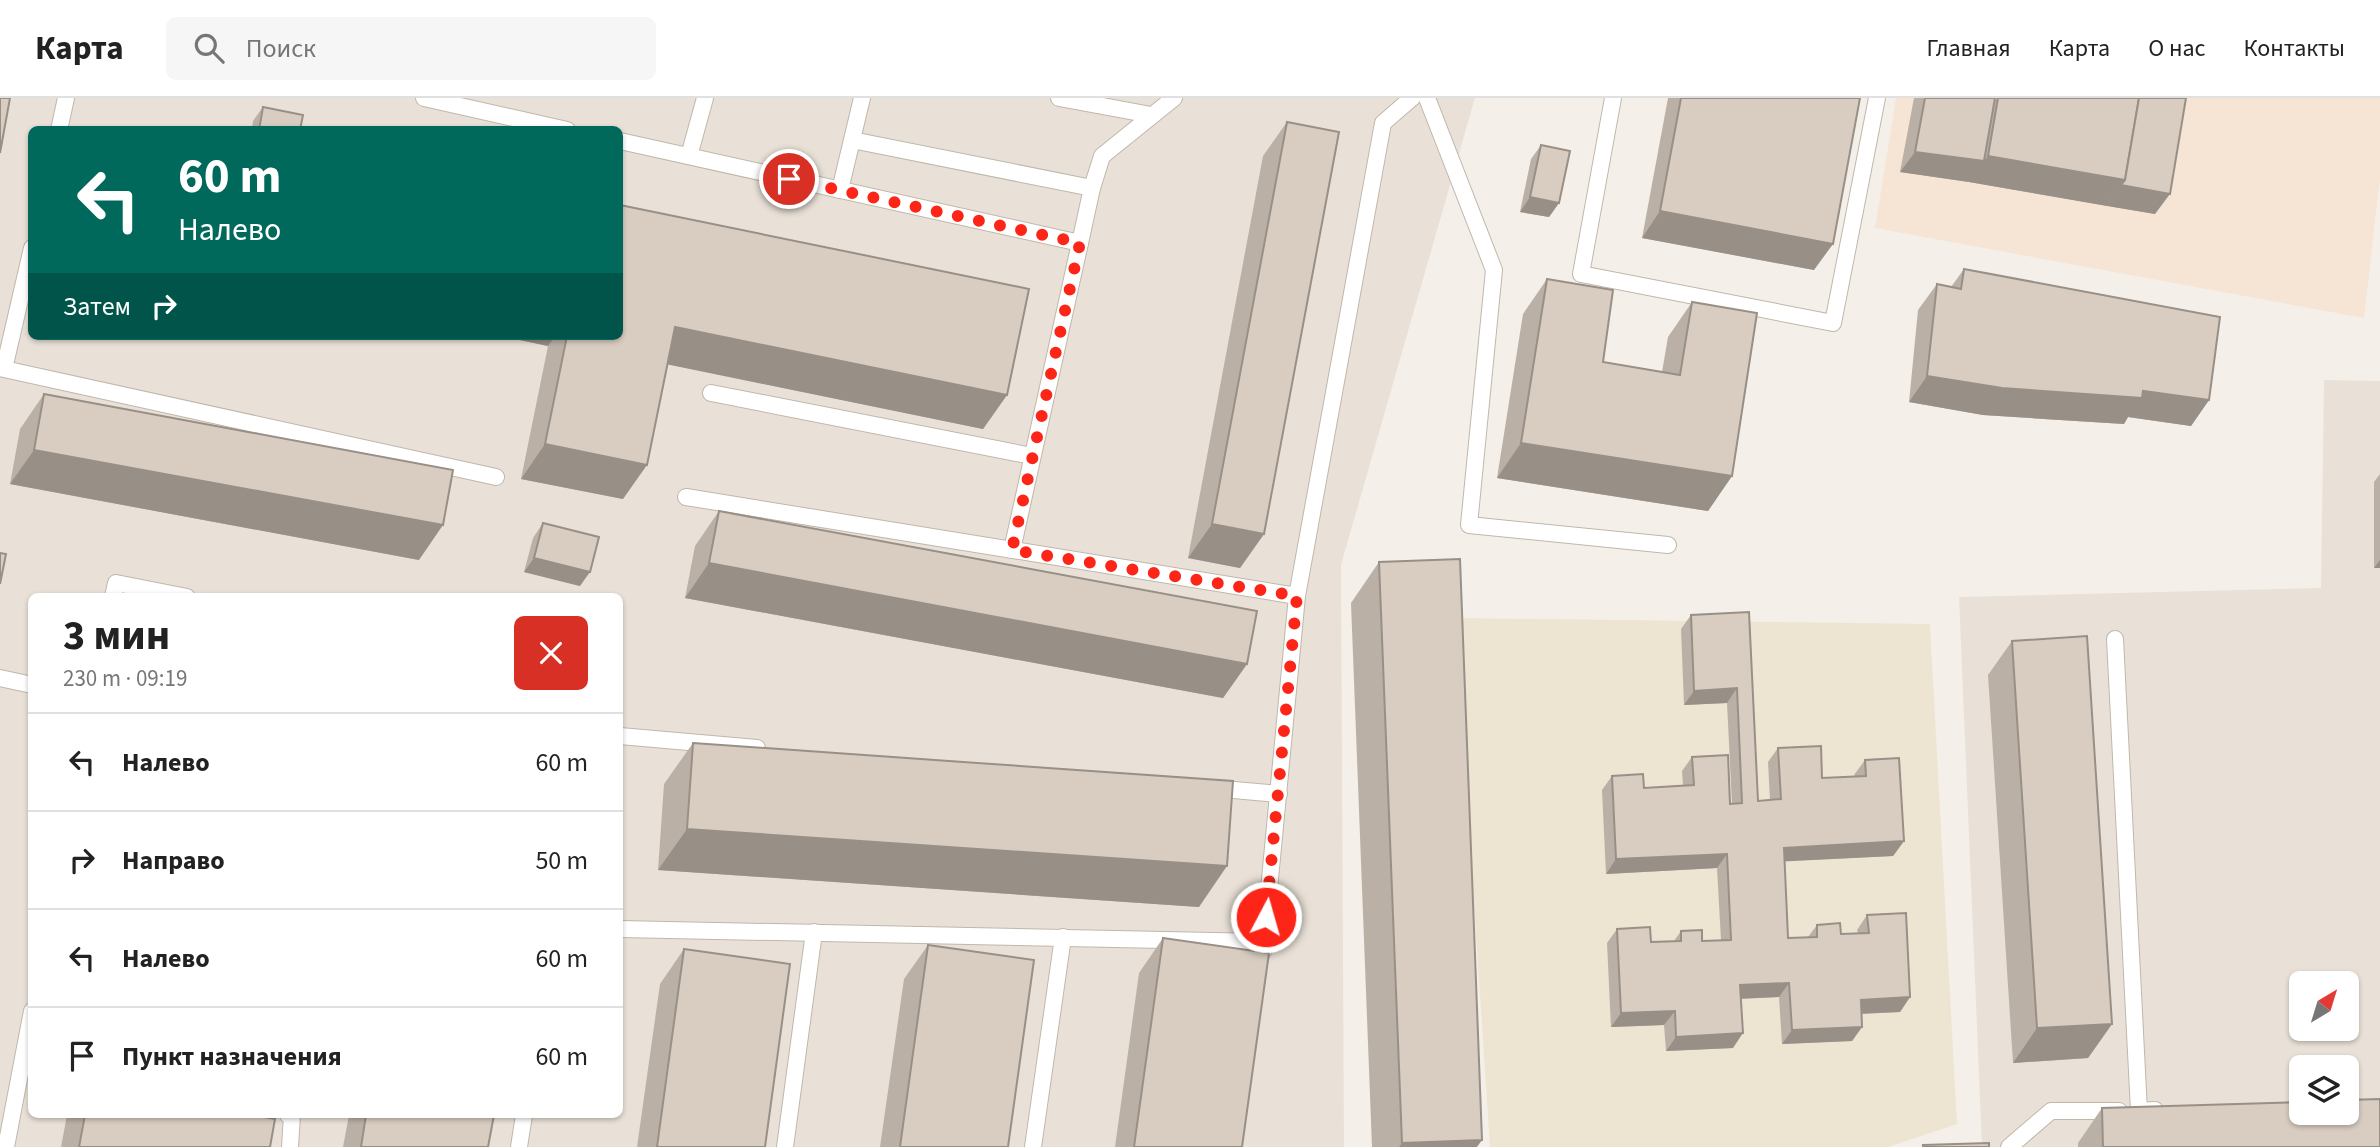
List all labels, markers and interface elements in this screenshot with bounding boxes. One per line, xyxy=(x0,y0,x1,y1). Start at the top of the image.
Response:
search box xyxy=(166,17,656,80)
text: Карта xyxy=(35,25,124,72)
icon: search xyxy=(190,29,228,67)
text: Поиск xyxy=(246,30,316,67)
text: Главная xyxy=(1926,31,2011,66)
text: Карта xyxy=(2049,31,2110,66)
text: О нас xyxy=(2148,31,2205,66)
text: Контакты xyxy=(2243,31,2345,66)
text: 60 m xyxy=(178,142,282,212)
pin xyxy=(759,149,819,209)
icon: left xyxy=(63,154,154,245)
icon: arrive xyxy=(770,160,808,198)
text: Налево xyxy=(178,207,281,253)
icon: right xyxy=(145,287,183,325)
text: Затем xyxy=(63,288,131,325)
text: 3 мин xyxy=(63,606,170,666)
button: close xyxy=(514,616,588,690)
text: 230 m · 09:19 xyxy=(63,662,187,695)
icon: left xyxy=(63,743,101,781)
text: Налево xyxy=(122,744,210,781)
text: 60 m xyxy=(535,744,588,781)
icon: right xyxy=(63,841,101,879)
text: Направо xyxy=(122,842,225,879)
text: 50 m xyxy=(535,842,588,879)
position arrow xyxy=(1229,880,1303,954)
icon: left xyxy=(63,939,101,977)
text: Налево xyxy=(122,940,210,977)
text: 60 m xyxy=(535,940,588,977)
north arrow xyxy=(2289,971,2359,1041)
map controls xyxy=(2289,971,2359,1125)
icon: arrive xyxy=(63,1037,101,1075)
text: Пункт назначения xyxy=(122,1038,342,1075)
text: 60 m xyxy=(535,1038,588,1075)
button: layers xyxy=(2289,1055,2359,1125)

